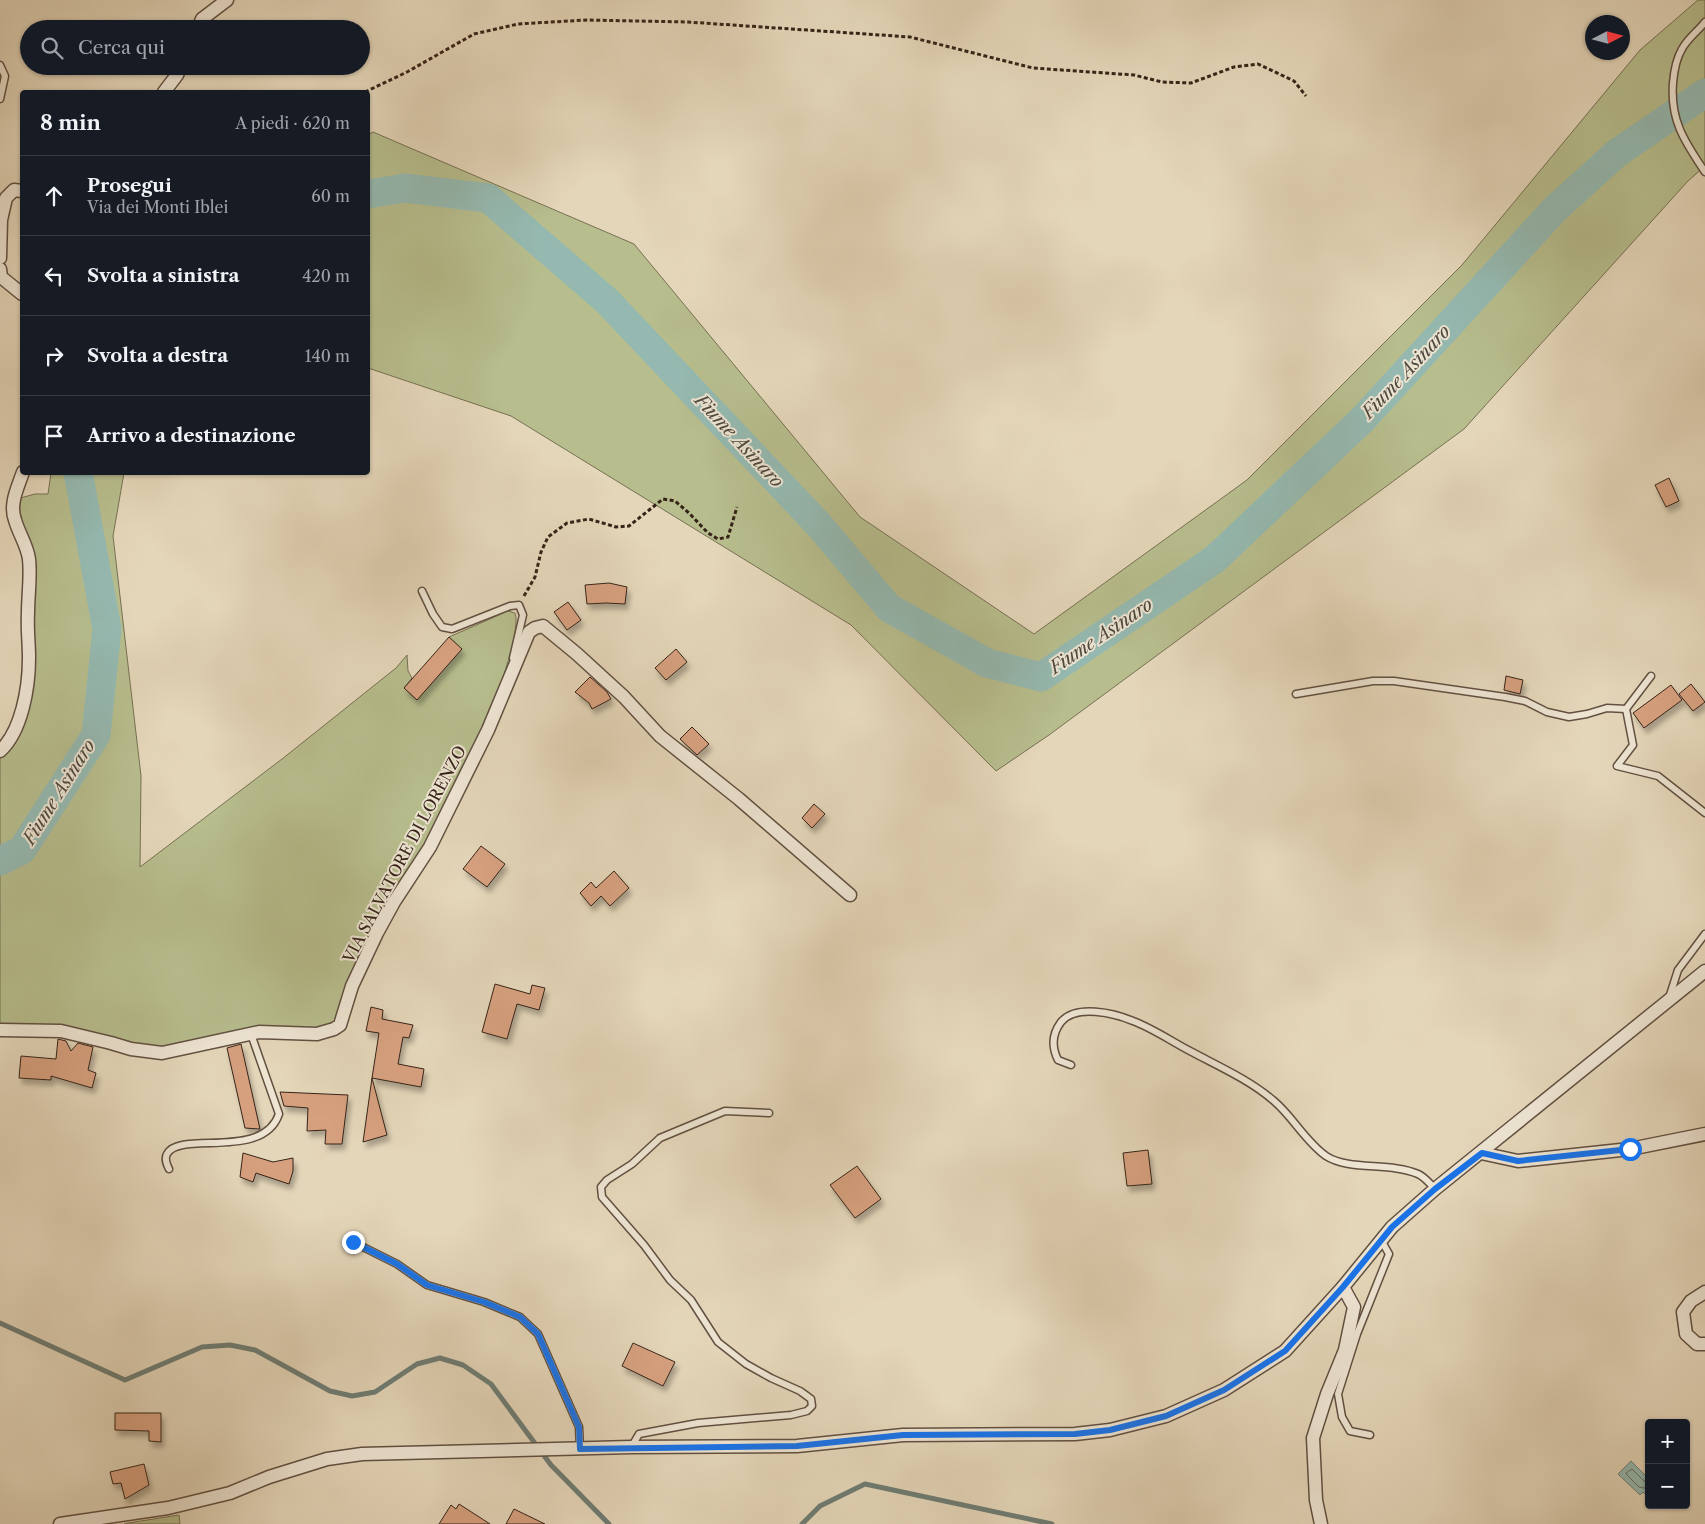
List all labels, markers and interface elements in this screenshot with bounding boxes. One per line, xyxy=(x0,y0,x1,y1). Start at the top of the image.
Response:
north arrow xyxy=(1585,15,1630,60)
search box xyxy=(20,20,370,75)
icon: search xyxy=(38,34,66,62)
text: Cerca qui xyxy=(78,36,165,59)
text: 8 min xyxy=(40,110,101,135)
text: A piedi · 620 m xyxy=(235,113,350,133)
text: Prosegui xyxy=(87,174,172,197)
icon: ahead xyxy=(40,182,68,210)
text: 60 m xyxy=(311,186,350,206)
text: Via dei Monti Iblei xyxy=(87,197,228,217)
icon: left xyxy=(40,262,68,290)
text: Svolta a sinistra xyxy=(87,264,240,287)
text: 420 m xyxy=(302,266,350,286)
water label: Fiume Asinaro xyxy=(1356,321,1455,425)
icon: right xyxy=(40,342,68,370)
text: Svolta a destra xyxy=(87,344,228,367)
text: 140 m xyxy=(305,346,350,366)
water label: Fiume Asinaro xyxy=(689,388,788,492)
icon: arrive xyxy=(40,422,68,450)
text: Arrivo a destinazione xyxy=(87,424,296,447)
water label: Fiume Asinaro xyxy=(1044,593,1157,680)
water label: Fiume Asinaro xyxy=(17,735,100,850)
street label: VIA SALVATORE DI LORENZO xyxy=(338,742,470,967)
route start xyxy=(1619,1138,1642,1161)
route end xyxy=(342,1231,365,1254)
map controls xyxy=(1645,1419,1690,1509)
button: + xyxy=(1645,1419,1690,1464)
button: − xyxy=(1645,1464,1690,1509)

